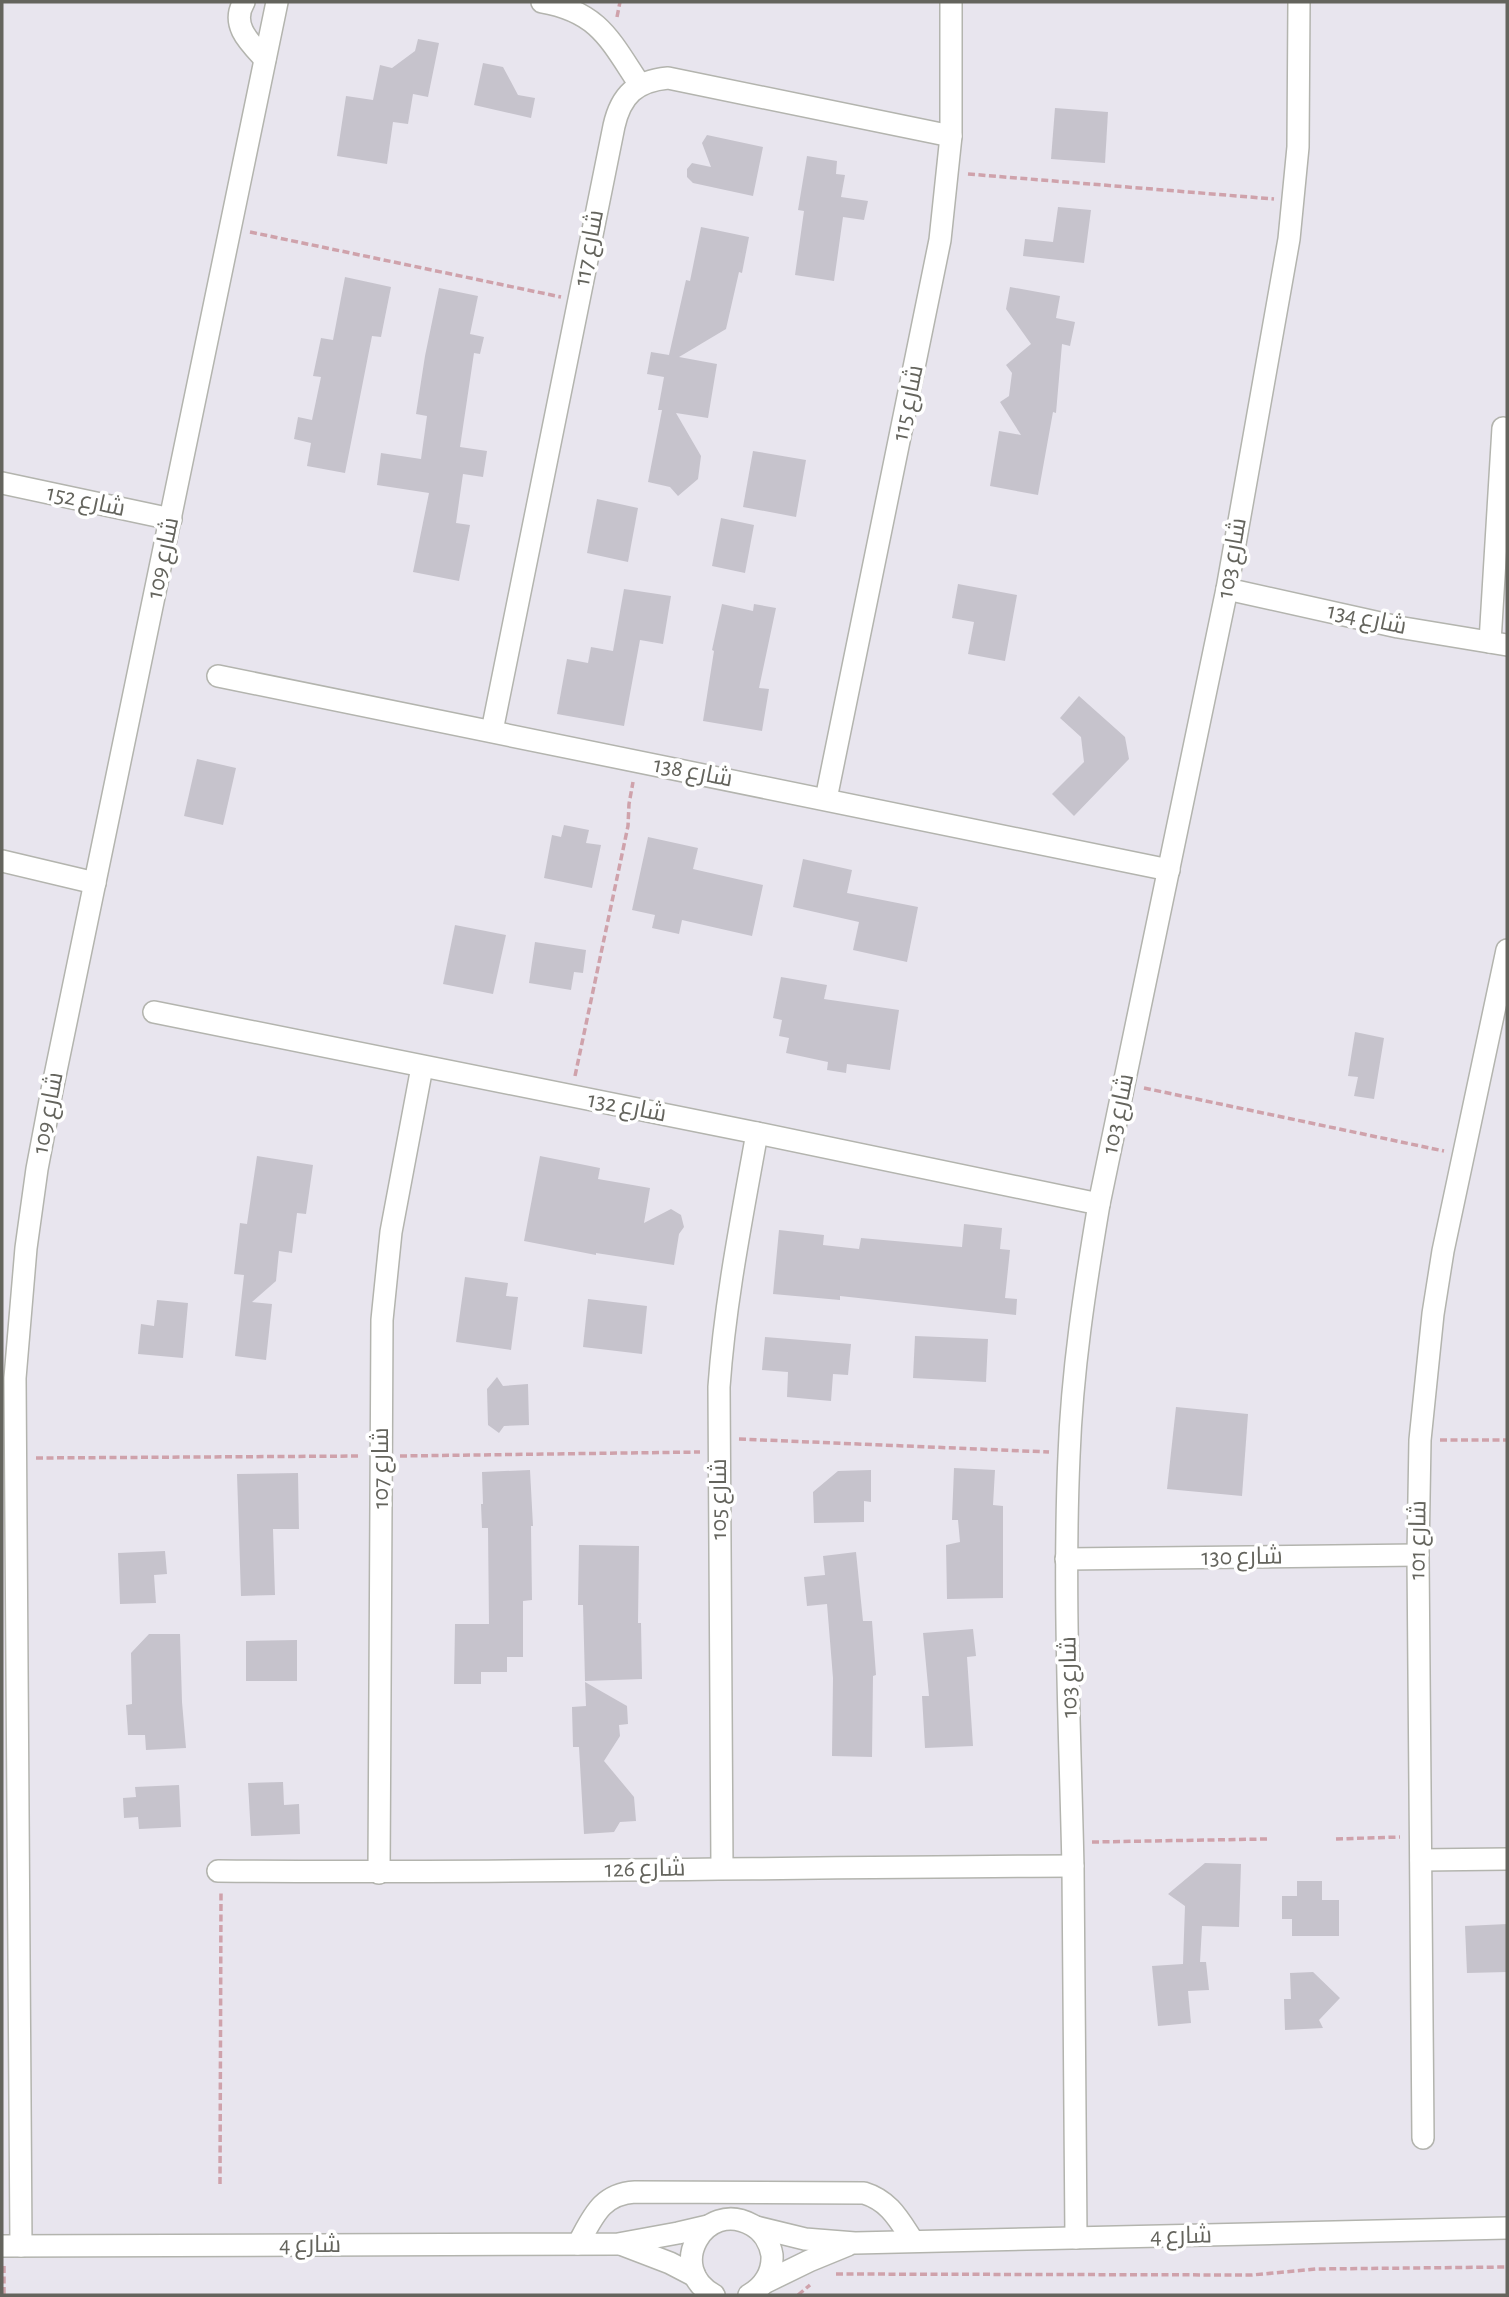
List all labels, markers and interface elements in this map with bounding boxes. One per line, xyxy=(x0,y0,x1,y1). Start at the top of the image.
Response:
street label: شارع 117 xyxy=(569,208,611,289)
street label: شارع 115 xyxy=(887,363,931,444)
street label: شارع 152 xyxy=(44,480,128,524)
street label: شارع 109 xyxy=(142,515,186,602)
street label: شارع 103 xyxy=(1212,516,1254,601)
street label: شارع 134 xyxy=(1325,598,1409,642)
street label: شارع 138 xyxy=(651,752,735,794)
street label: شارع 109 xyxy=(27,1070,71,1156)
street label: شارع 103 xyxy=(1097,1072,1141,1157)
street label: شارع 132 xyxy=(585,1087,669,1129)
street label: شارع 107 xyxy=(368,1427,396,1509)
street label: شارع 105 xyxy=(706,1458,734,1540)
street label: شارع 101 xyxy=(1404,1500,1434,1580)
street label: شارع 130 xyxy=(1201,1543,1283,1573)
street label: شارع 103 xyxy=(1055,1636,1085,1718)
street label: شارع 126 xyxy=(604,1855,686,1885)
street label: شارع 4 xyxy=(1150,2222,1212,2252)
street label: شارع 4 xyxy=(279,2232,341,2260)

